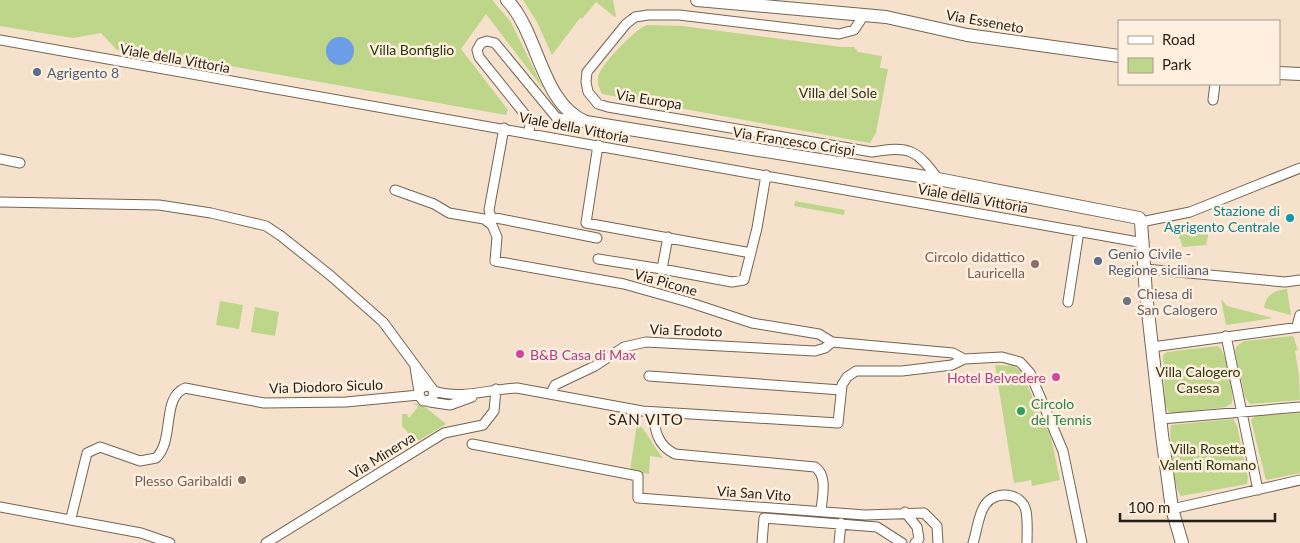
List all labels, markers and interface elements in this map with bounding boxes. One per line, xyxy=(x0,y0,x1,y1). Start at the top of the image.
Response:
street label: Via Esseneto xyxy=(945,6,1025,36)
legend xyxy=(1118,20,1280,85)
text: Road xyxy=(1162,30,1195,48)
street label: Viale della Vittoria xyxy=(119,40,232,76)
park label: Villa Bonfiglio xyxy=(370,41,454,58)
text: Park xyxy=(1162,55,1192,73)
place label: Agrigento 8 xyxy=(47,64,119,81)
marker: Agrigento 8 xyxy=(31,66,43,78)
park label: Villa del Sole xyxy=(799,84,877,101)
street label: Via Europa xyxy=(615,85,683,113)
street label: Viale della Vittoria xyxy=(518,108,630,146)
street label: Via Francesco Crispi xyxy=(732,123,856,159)
street label: Viale della Vittoria xyxy=(917,180,1030,216)
place label: Stazione di Agrigento Centrale xyxy=(1164,202,1280,235)
marker: Stazione di Agrigento Centrale xyxy=(1284,212,1296,224)
place label: Genio Civile - Regione siciliana xyxy=(1108,245,1209,278)
place label: Circolo didattico Lauricella xyxy=(925,248,1025,281)
marker: Genio Civile - Regione siciliana xyxy=(1092,255,1104,267)
marker: Circolo didattico Lauricella xyxy=(1029,258,1041,270)
street label: Via Picone xyxy=(633,265,699,299)
place label: Chiesa di San Calogero xyxy=(1137,285,1218,318)
marker: Chiesa di San Calogero xyxy=(1121,295,1133,307)
street label: Via Erodoto xyxy=(649,320,723,340)
place label: B&B Casa di Max xyxy=(530,346,636,363)
marker: B&B Casa di Max xyxy=(514,348,526,360)
park label: Villa Calogero Casesa xyxy=(1156,363,1240,396)
place label: Hotel Belvedere xyxy=(947,369,1046,386)
marker: Hotel Belvedere xyxy=(1050,371,1062,383)
street label: Via Diodoro Siculo xyxy=(269,376,383,396)
place label: Circolo del Tennis xyxy=(1031,395,1092,428)
marker: Circolo del Tennis xyxy=(1015,405,1027,417)
district label: SAN VITO xyxy=(608,410,684,428)
street label: Via Minerva xyxy=(346,428,418,482)
park label: Villa Rosetta Valenti Romano xyxy=(1160,440,1256,473)
place label: Plesso Garibaldi xyxy=(134,472,232,489)
marker: Plesso Garibaldi xyxy=(236,474,248,486)
street label: Via San Vito xyxy=(716,482,792,504)
scale bar xyxy=(1120,490,1275,522)
text: 100 m xyxy=(1128,498,1170,516)

